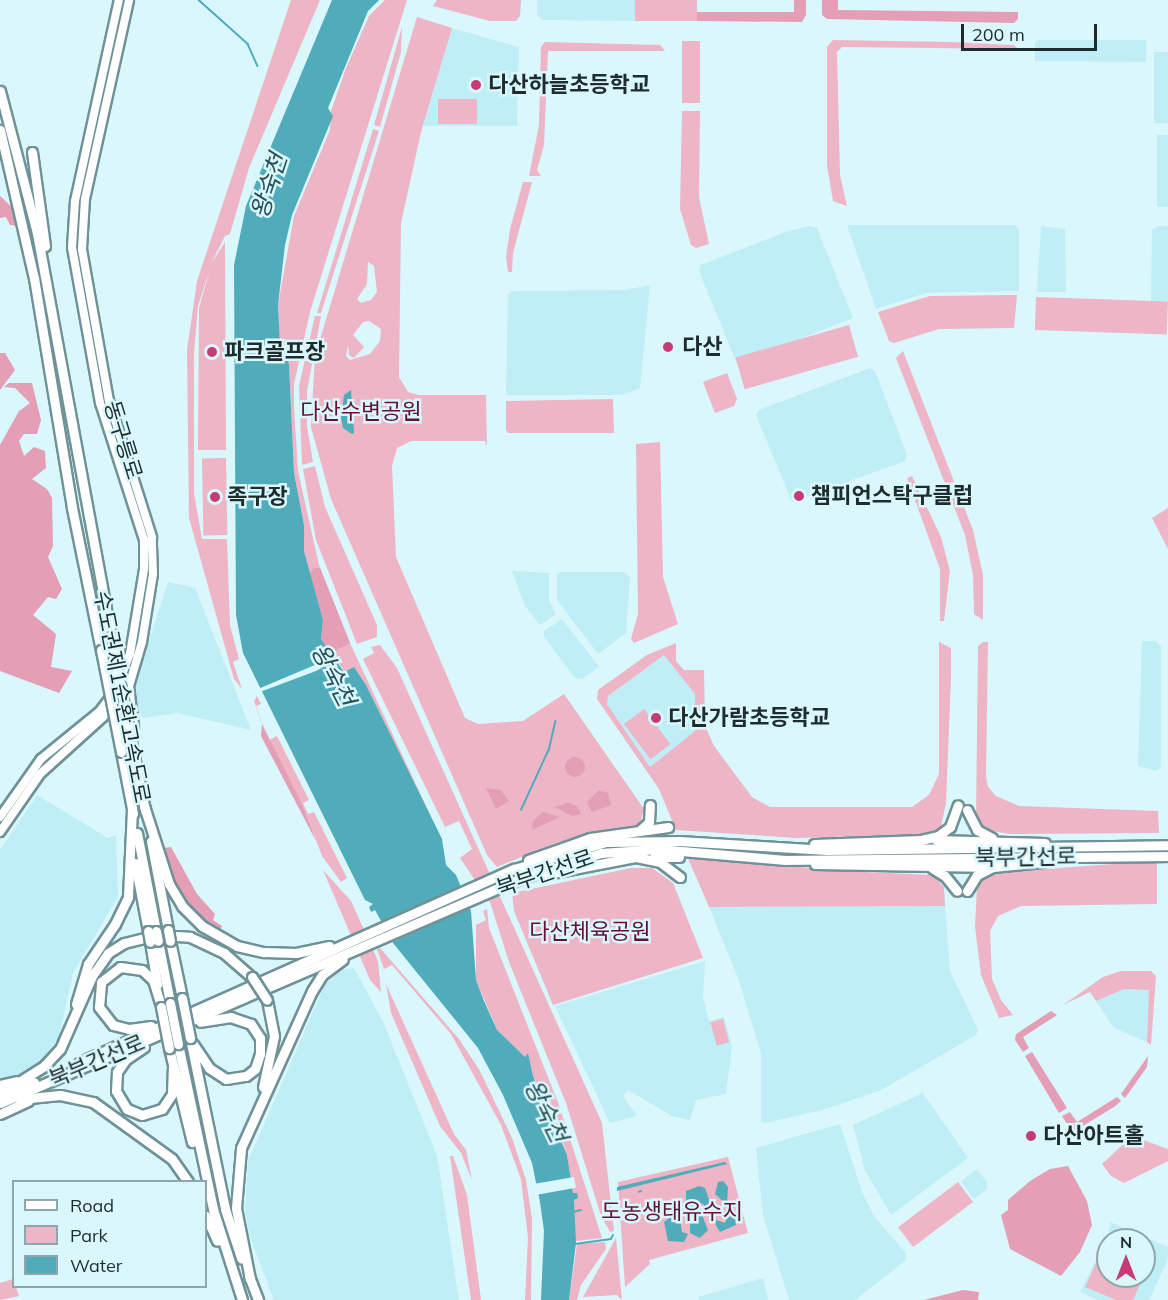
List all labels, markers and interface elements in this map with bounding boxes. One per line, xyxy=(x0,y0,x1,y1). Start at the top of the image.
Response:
scale bar xyxy=(964,12,1100,50)
text: 200 m xyxy=(972,23,1025,46)
place label: 다산하늘초등학교 xyxy=(488,72,650,98)
marker: 다산하늘초등학교 xyxy=(469,78,483,92)
water label: 왕숙천 xyxy=(245,150,293,222)
place label: 다산 xyxy=(682,334,722,360)
marker: 다산 xyxy=(659,338,677,356)
place label: 파크골프장 xyxy=(224,339,325,365)
marker: 파크골프장 xyxy=(205,345,219,359)
street label: 동구릉로 xyxy=(99,397,147,483)
park label: 다산수변공원 xyxy=(300,399,422,425)
place label: 챔피언스탁구클럽 xyxy=(811,483,973,509)
place label: 족구장 xyxy=(227,484,288,510)
marker: 챔피언스탁구클럽 xyxy=(792,489,806,503)
marker: 족구장 xyxy=(208,490,222,504)
street label: 수도권제1순환고속도로 xyxy=(88,589,156,805)
water label: 왕숙천 xyxy=(305,639,361,711)
place label: 다산가람초등학교 xyxy=(668,705,830,731)
marker: 다산가람초등학교 xyxy=(649,711,663,725)
street label: 북부간선로 xyxy=(975,843,1077,871)
street label: 북부간선로 xyxy=(493,844,597,902)
park label: 다산체육공원 xyxy=(529,919,651,945)
street label: 북부간선로 xyxy=(45,1029,149,1093)
water label: 왕숙천 xyxy=(519,1075,573,1147)
place label: 다산아트홀 xyxy=(1043,1123,1144,1149)
marker: 다산아트홀 xyxy=(1024,1129,1038,1143)
legend xyxy=(12,1180,207,1288)
text: Road xyxy=(70,1194,114,1217)
park label: 도농생태유수지 xyxy=(601,1199,743,1225)
text: Park xyxy=(70,1224,108,1247)
north arrow xyxy=(1096,1228,1156,1288)
text: N xyxy=(1120,1232,1132,1252)
text: Water xyxy=(70,1254,122,1277)

